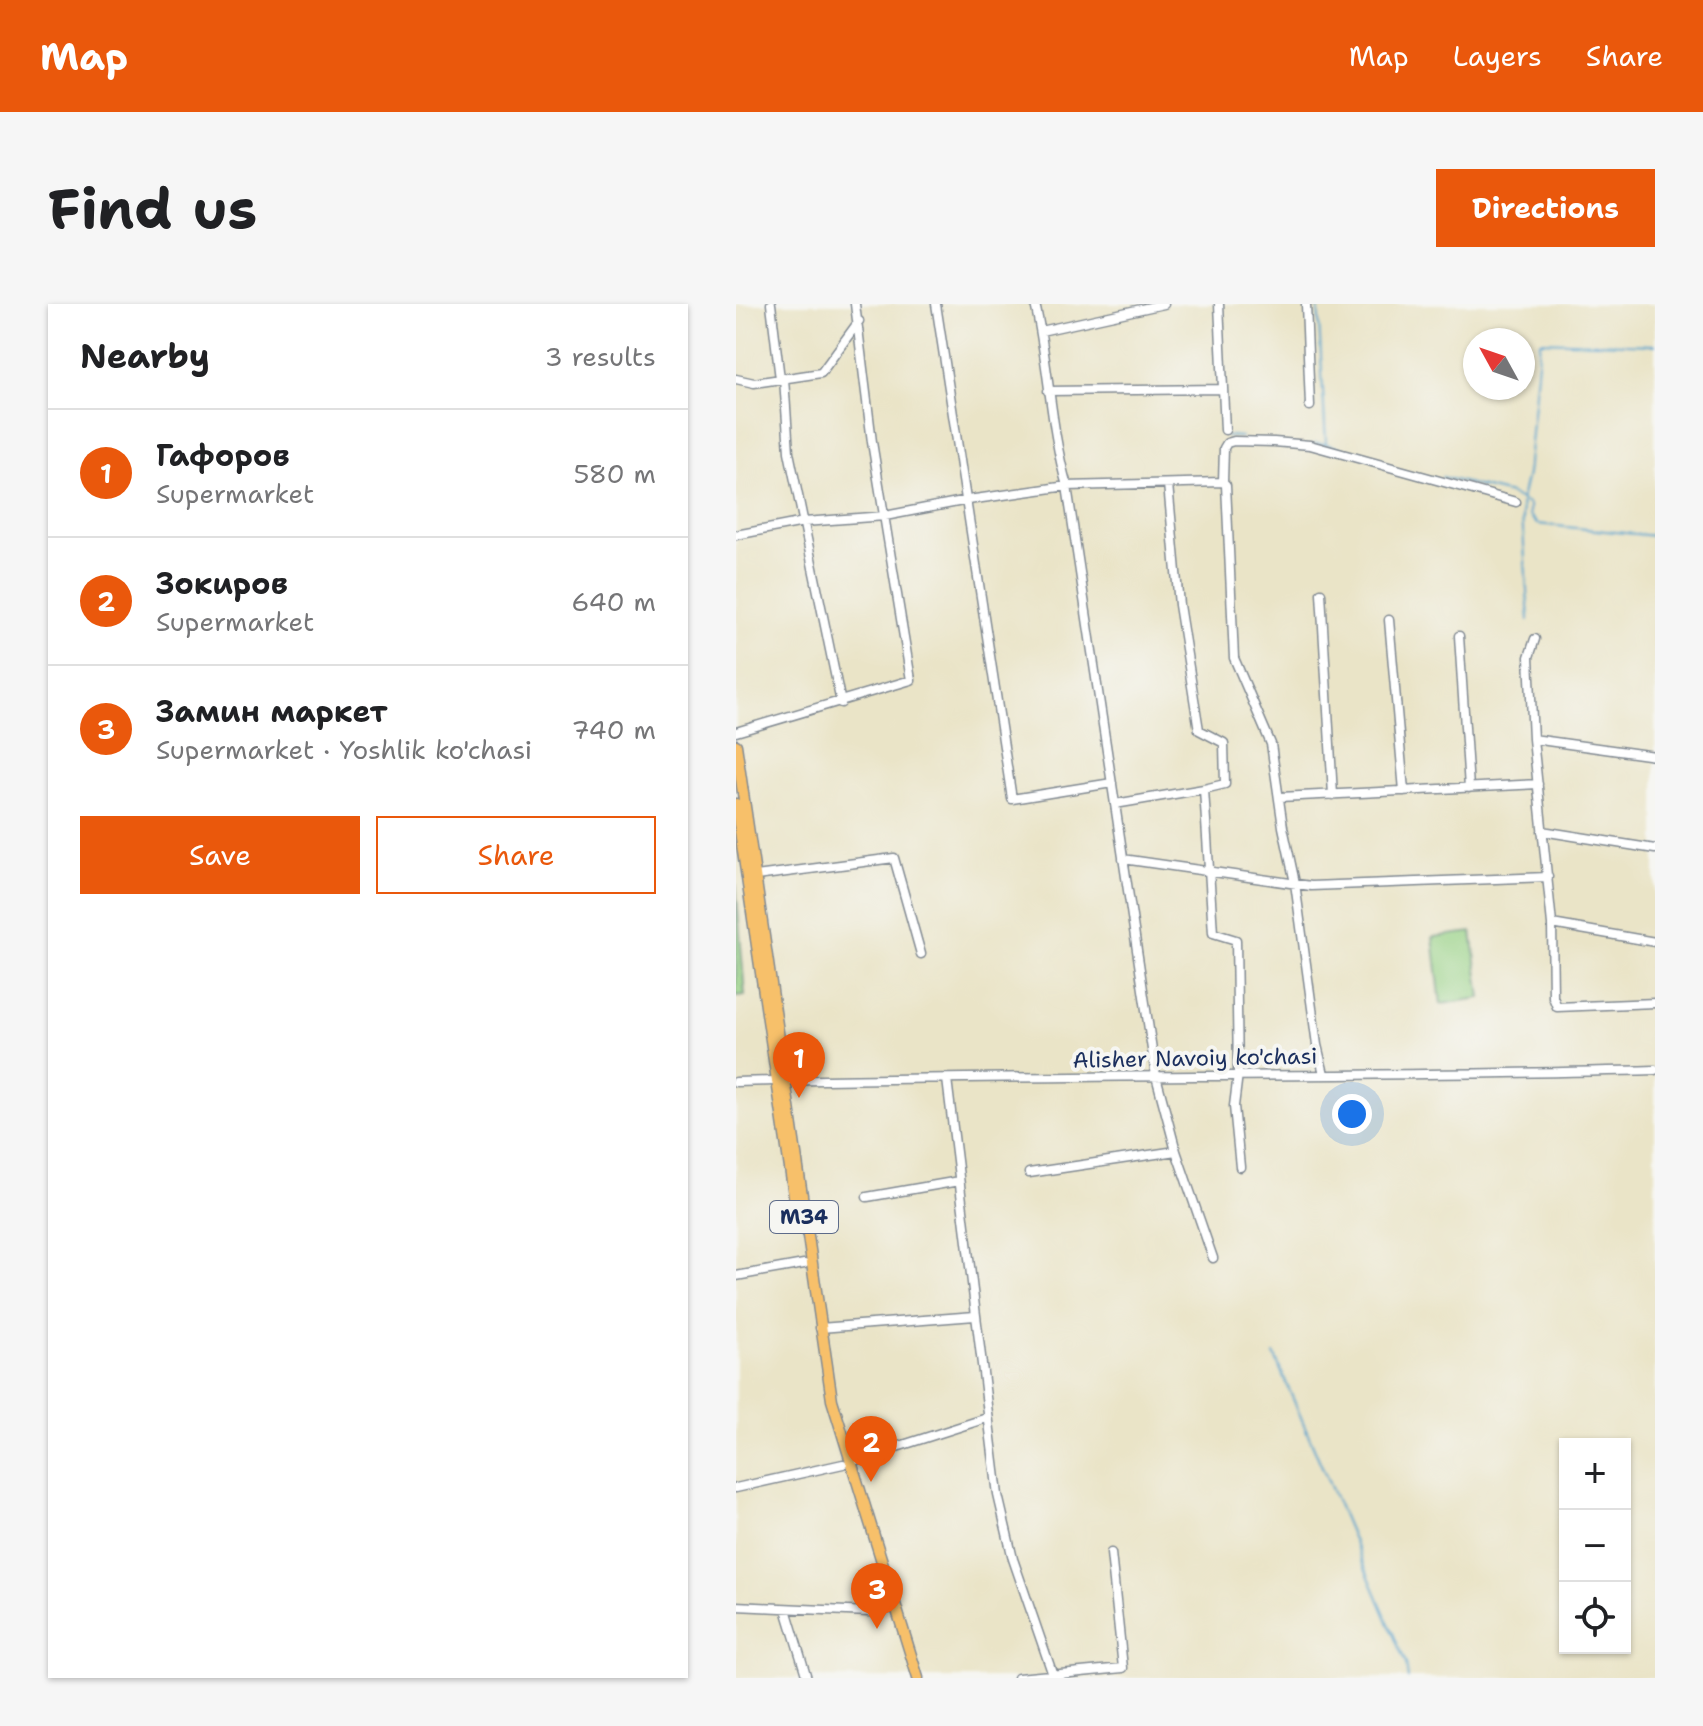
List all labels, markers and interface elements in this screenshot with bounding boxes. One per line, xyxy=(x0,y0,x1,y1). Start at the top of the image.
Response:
text: Map xyxy=(40,31,128,82)
text: Map xyxy=(1349,37,1409,75)
text: Layers xyxy=(1453,37,1542,75)
text: Share xyxy=(1586,37,1663,75)
button: Directions xyxy=(1436,169,1655,247)
text: Find us xyxy=(48,171,257,246)
north arrow xyxy=(1463,328,1535,400)
text: Nearby xyxy=(80,333,210,379)
text: 3 results xyxy=(544,339,656,374)
text: Гафоров xyxy=(156,435,289,476)
text: 1 xyxy=(100,456,112,491)
text: 580 m xyxy=(574,456,656,491)
text: Supermarket xyxy=(156,476,314,511)
text: Зокиров xyxy=(156,563,288,604)
text: 2 xyxy=(97,584,115,619)
text: 640 m xyxy=(571,584,656,619)
text: Supermarket xyxy=(156,604,314,639)
text: Замин маркет xyxy=(156,691,387,732)
text: 3 xyxy=(97,712,115,747)
text: 740 m xyxy=(571,712,656,747)
text: Supermarket · Yoshlik ko'chasi xyxy=(156,732,532,767)
button: Save xyxy=(80,816,360,894)
button: Share xyxy=(376,816,656,894)
pin: 1 xyxy=(773,1032,825,1098)
street label: Alisher Navoiy ko'chasi xyxy=(1072,1041,1318,1075)
your location xyxy=(1332,1094,1372,1134)
road number: M34 xyxy=(770,1201,838,1233)
pin: 2 xyxy=(845,1416,897,1482)
map controls xyxy=(1559,1438,1631,1654)
button: + xyxy=(1559,1438,1631,1510)
button: − xyxy=(1559,1510,1631,1582)
pin: 3 xyxy=(851,1563,903,1629)
button: locate xyxy=(1559,1582,1631,1654)

